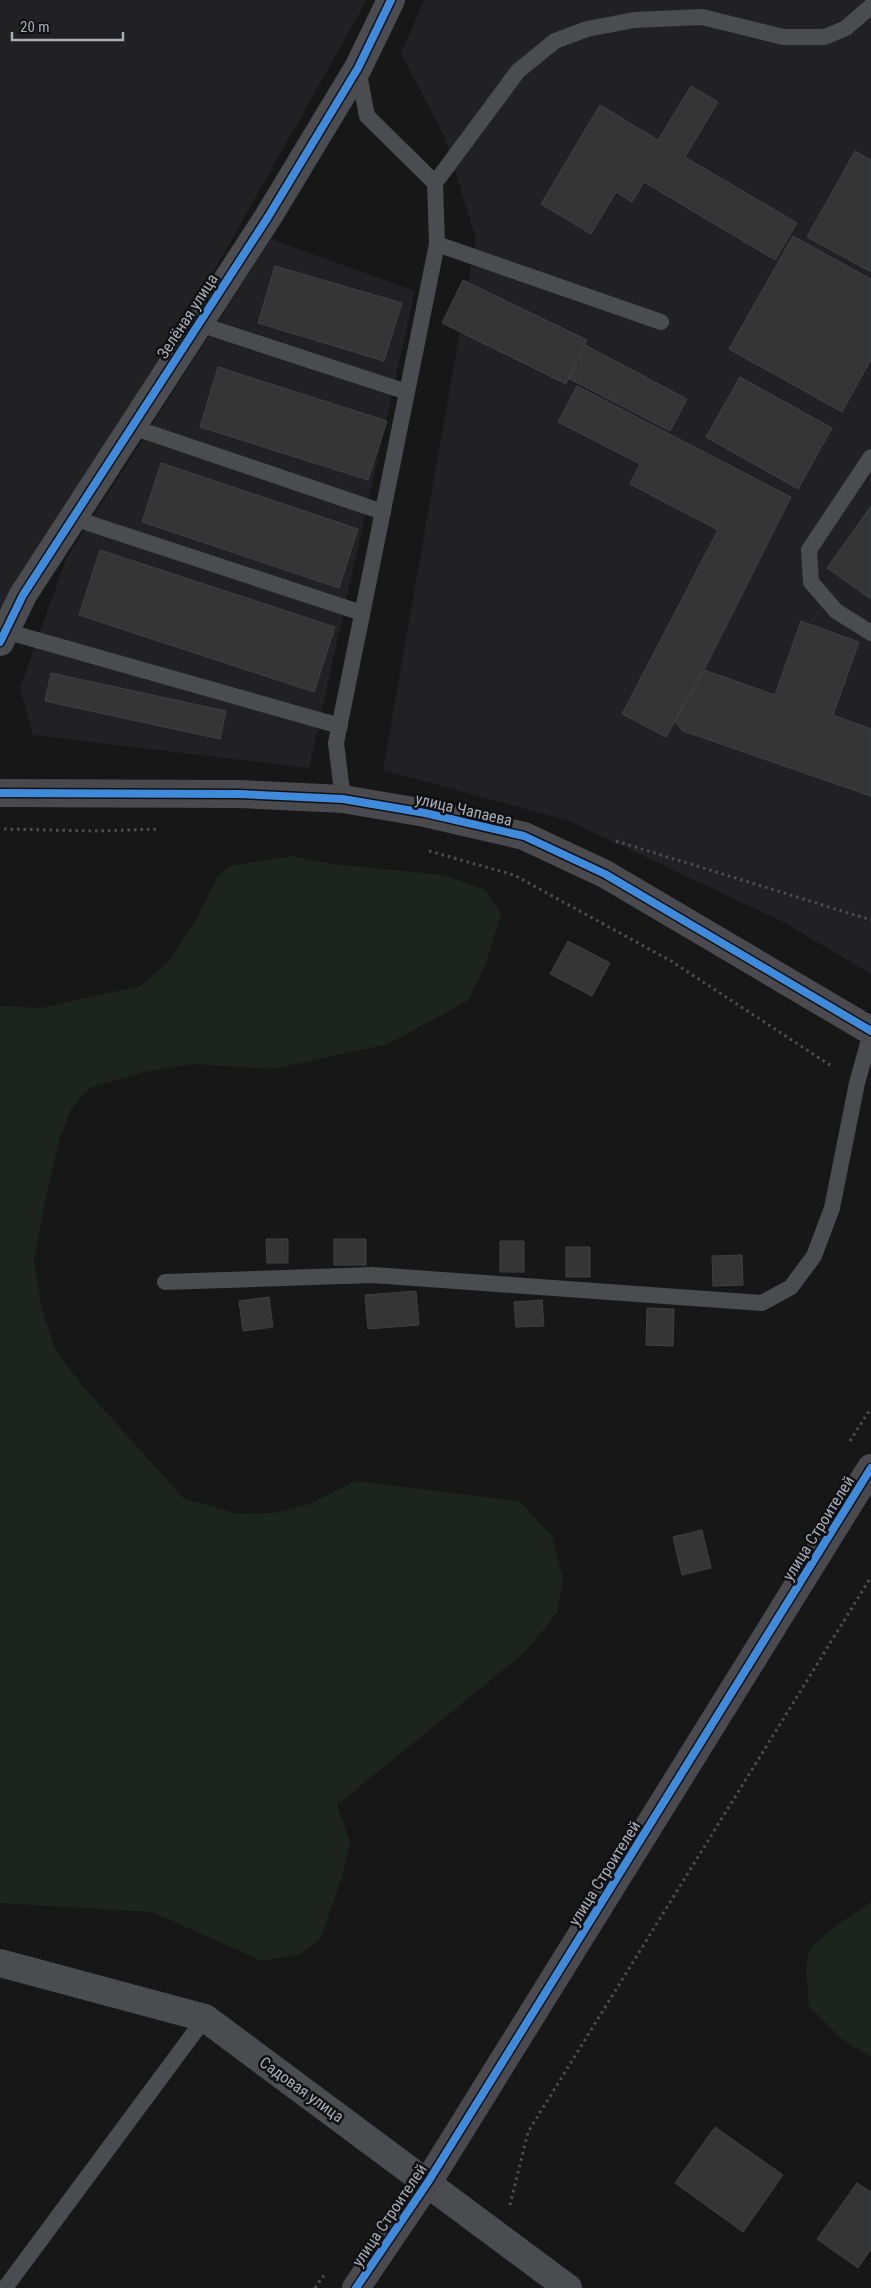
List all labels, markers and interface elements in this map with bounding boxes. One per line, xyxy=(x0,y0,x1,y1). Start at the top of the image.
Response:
scale bar xyxy=(12,10,124,42)
text: 20 m xyxy=(20,18,50,36)
street label: Зелёная улица xyxy=(153,270,222,362)
street label: улица Чапаева xyxy=(414,789,514,830)
street label: улица Строителей xyxy=(779,1472,858,1584)
street label: улица Строителей xyxy=(565,1817,644,1929)
street label: Садовая улица xyxy=(256,2053,347,2126)
street label: улица Строителей xyxy=(348,2160,431,2270)

